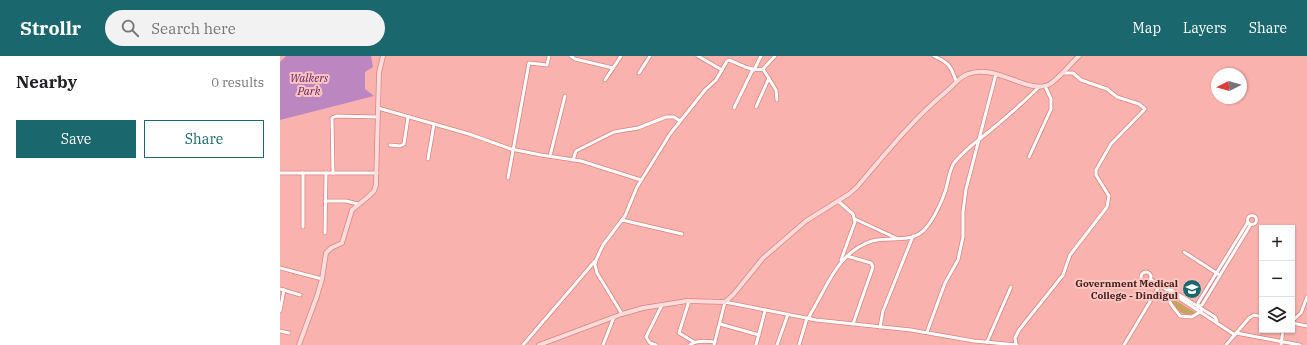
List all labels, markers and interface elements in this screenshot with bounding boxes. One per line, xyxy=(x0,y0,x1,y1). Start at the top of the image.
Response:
search box xyxy=(105,10,385,46)
text: Strollr xyxy=(20,16,81,40)
icon: search xyxy=(119,17,141,39)
text: Search here xyxy=(151,19,236,38)
text: Map xyxy=(1133,19,1161,37)
text: Layers xyxy=(1183,19,1227,37)
text: Share xyxy=(1249,19,1287,37)
north arrow xyxy=(1211,68,1247,104)
text: Nearby xyxy=(16,71,77,93)
water label: Walkers Park xyxy=(290,71,329,98)
text: 0 results xyxy=(211,74,264,91)
button: Save xyxy=(16,120,136,158)
button: Share xyxy=(144,120,264,158)
map controls xyxy=(1259,225,1295,333)
button: + xyxy=(1259,225,1295,261)
button: − xyxy=(1259,261,1295,297)
place label: Government Medical College - Dindigul xyxy=(1075,277,1178,302)
school or university icon: Government Medical College - Dindigul xyxy=(1181,278,1203,300)
button: layers xyxy=(1259,297,1295,333)

